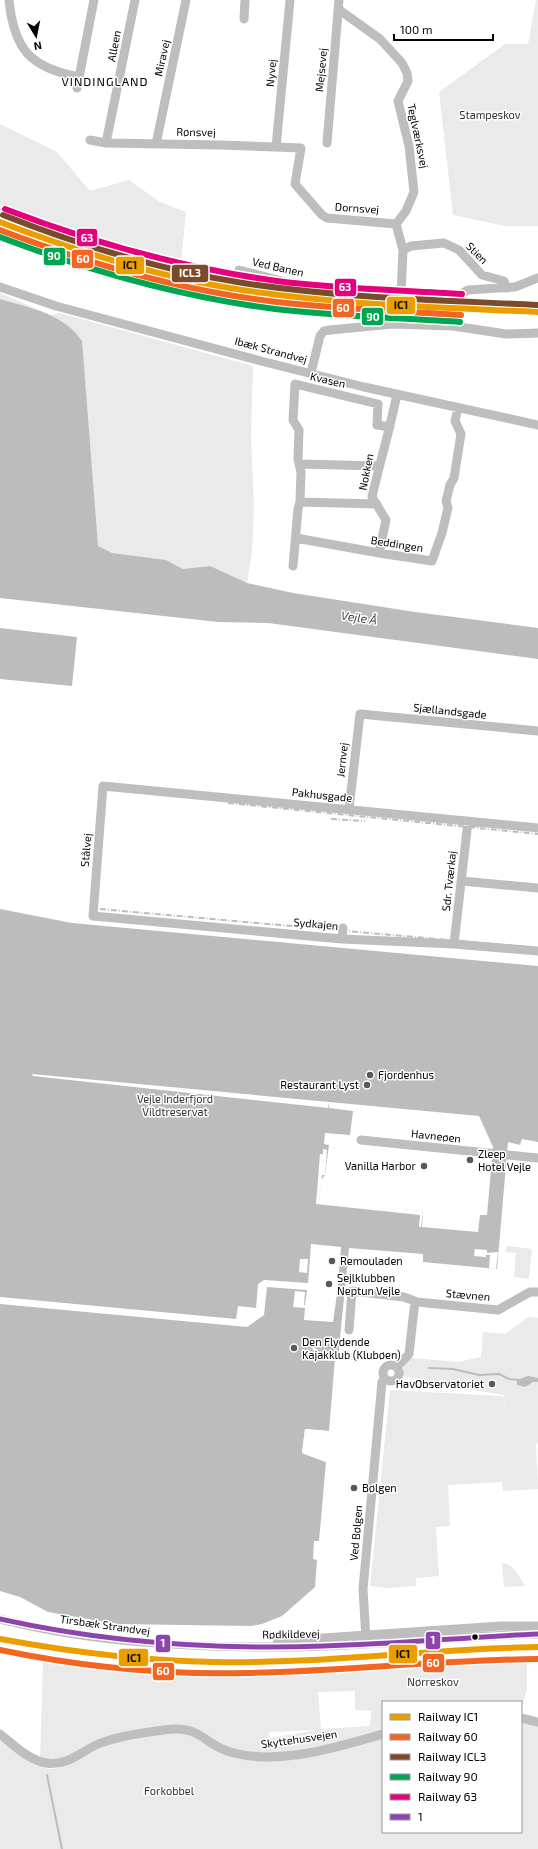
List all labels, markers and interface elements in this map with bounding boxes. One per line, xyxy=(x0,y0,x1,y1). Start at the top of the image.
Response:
north arrow xyxy=(16,16,56,56)
scale bar xyxy=(394,16,493,42)
text: 100 m xyxy=(400,22,432,36)
street label: Alleen xyxy=(104,29,123,63)
street label: Miravej xyxy=(151,38,173,78)
text: N xyxy=(33,39,43,53)
street label: Mejsevej xyxy=(312,47,330,93)
street label: Nyvej xyxy=(263,58,279,88)
district label: VINDINGLAND xyxy=(61,74,149,88)
street label: Teglværksvej xyxy=(404,102,432,170)
park label: Stampeskov xyxy=(459,108,521,121)
street label: Rønsvej xyxy=(176,125,216,139)
street label: Dornsvej xyxy=(334,199,380,217)
line badge: 63 xyxy=(76,228,98,247)
text: 63 xyxy=(81,231,93,244)
street label: Stien xyxy=(464,239,491,266)
line badge: 90 xyxy=(43,247,66,266)
text: 90 xyxy=(47,249,61,262)
line badge: 60 xyxy=(71,249,94,269)
text: 60 xyxy=(76,252,90,265)
street label: Ved Banen xyxy=(251,254,305,279)
line badge: IC1 xyxy=(115,256,145,275)
text: IC1 xyxy=(123,258,137,271)
line badge: ICL3 xyxy=(171,264,209,283)
text: ICL3 xyxy=(179,266,201,279)
line badge: 63 xyxy=(334,278,357,297)
text: 63 xyxy=(339,280,351,293)
line badge: IC1 xyxy=(386,296,416,315)
line badge: 60 xyxy=(332,298,355,318)
text: IC1 xyxy=(394,298,408,311)
text: 60 xyxy=(336,301,350,314)
line badge: 90 xyxy=(361,307,384,326)
text: 90 xyxy=(366,310,380,323)
street label: Ibæk Strandvej xyxy=(233,334,309,366)
street label: Kvasen xyxy=(309,369,347,390)
street label: Nokken xyxy=(356,452,375,491)
street label: Beddingen xyxy=(370,533,424,554)
water label: Vejle Å xyxy=(340,608,378,627)
street label: Sjællandsgade xyxy=(413,700,487,722)
street label: Jernvej xyxy=(333,742,351,778)
street label: Pakhusgade xyxy=(291,785,353,804)
street label: Stålvej xyxy=(78,833,94,867)
street label: Sdr. Tværkaj xyxy=(439,850,459,912)
street label: Sydkajen xyxy=(293,915,339,933)
place label: Fjordenhus xyxy=(378,1068,434,1082)
marker: Fjordenhus xyxy=(365,1070,375,1080)
place label: Restaurant Lyst xyxy=(280,1078,359,1091)
marker: Restaurant Lyst xyxy=(362,1080,372,1090)
park label: Vejle Inderfjord Vildtreservat xyxy=(137,1092,213,1118)
street label: Havneøen xyxy=(410,1126,462,1145)
place label: Zleep Hotel Vejle xyxy=(478,1147,531,1174)
marker: Zleep Hotel Vejle xyxy=(465,1155,475,1165)
place label: Vanilla Harbor xyxy=(345,1159,417,1172)
marker: Vanilla Harbor xyxy=(419,1161,429,1171)
place label: Remouladen xyxy=(340,1254,403,1267)
marker: Remouladen xyxy=(327,1256,337,1266)
place label: Sejlklubben Neptun Vejle xyxy=(337,1271,400,1298)
marker: Sejlklubben Neptun Vejle xyxy=(324,1279,334,1289)
street label: Stævnen xyxy=(445,1286,491,1303)
place label: Den Flydende Kajakklub (Klubøen) xyxy=(302,1335,401,1362)
marker: Den Flydende Kajakklub (Klubøen) xyxy=(289,1343,299,1353)
place label: HavObservatoriet xyxy=(396,1377,484,1390)
marker: HavObservatoriet xyxy=(487,1379,497,1389)
place label: Bølgen xyxy=(362,1481,397,1494)
marker: Bølgen xyxy=(349,1483,359,1493)
street label: Ved Bølgen xyxy=(347,1505,364,1561)
street label: Tirsbæk Strandvej xyxy=(59,1612,151,1638)
street label: Rødkildevej xyxy=(262,1626,320,1642)
line badge: 1 xyxy=(425,1631,441,1650)
unlabelled marker xyxy=(470,1632,480,1642)
text: 1 xyxy=(431,1633,435,1646)
line badge: 1 xyxy=(155,1634,171,1653)
text: 1 xyxy=(161,1636,165,1649)
line badge: IC1 xyxy=(388,1644,418,1664)
text: IC1 xyxy=(396,1647,410,1660)
line badge: IC1 xyxy=(118,1648,149,1667)
text: IC1 xyxy=(127,1651,141,1664)
line badge: 60 xyxy=(422,1653,445,1673)
text: 60 xyxy=(426,1656,440,1669)
line badge: 60 xyxy=(152,1662,175,1681)
text: 60 xyxy=(156,1664,170,1677)
park label: Nørreskov xyxy=(407,1675,459,1688)
legend xyxy=(382,1701,522,1833)
text: Railway IC1 xyxy=(418,1709,478,1723)
street label: Skyttehusvejen xyxy=(260,1727,338,1751)
text: Railway 60 xyxy=(418,1729,478,1743)
text: Railway ICL3 xyxy=(418,1749,486,1763)
text: Railway 90 xyxy=(418,1769,478,1783)
park label: Forkobbel xyxy=(144,1784,195,1797)
text: Railway 63 xyxy=(418,1789,477,1803)
text: 1 xyxy=(418,1809,423,1823)

